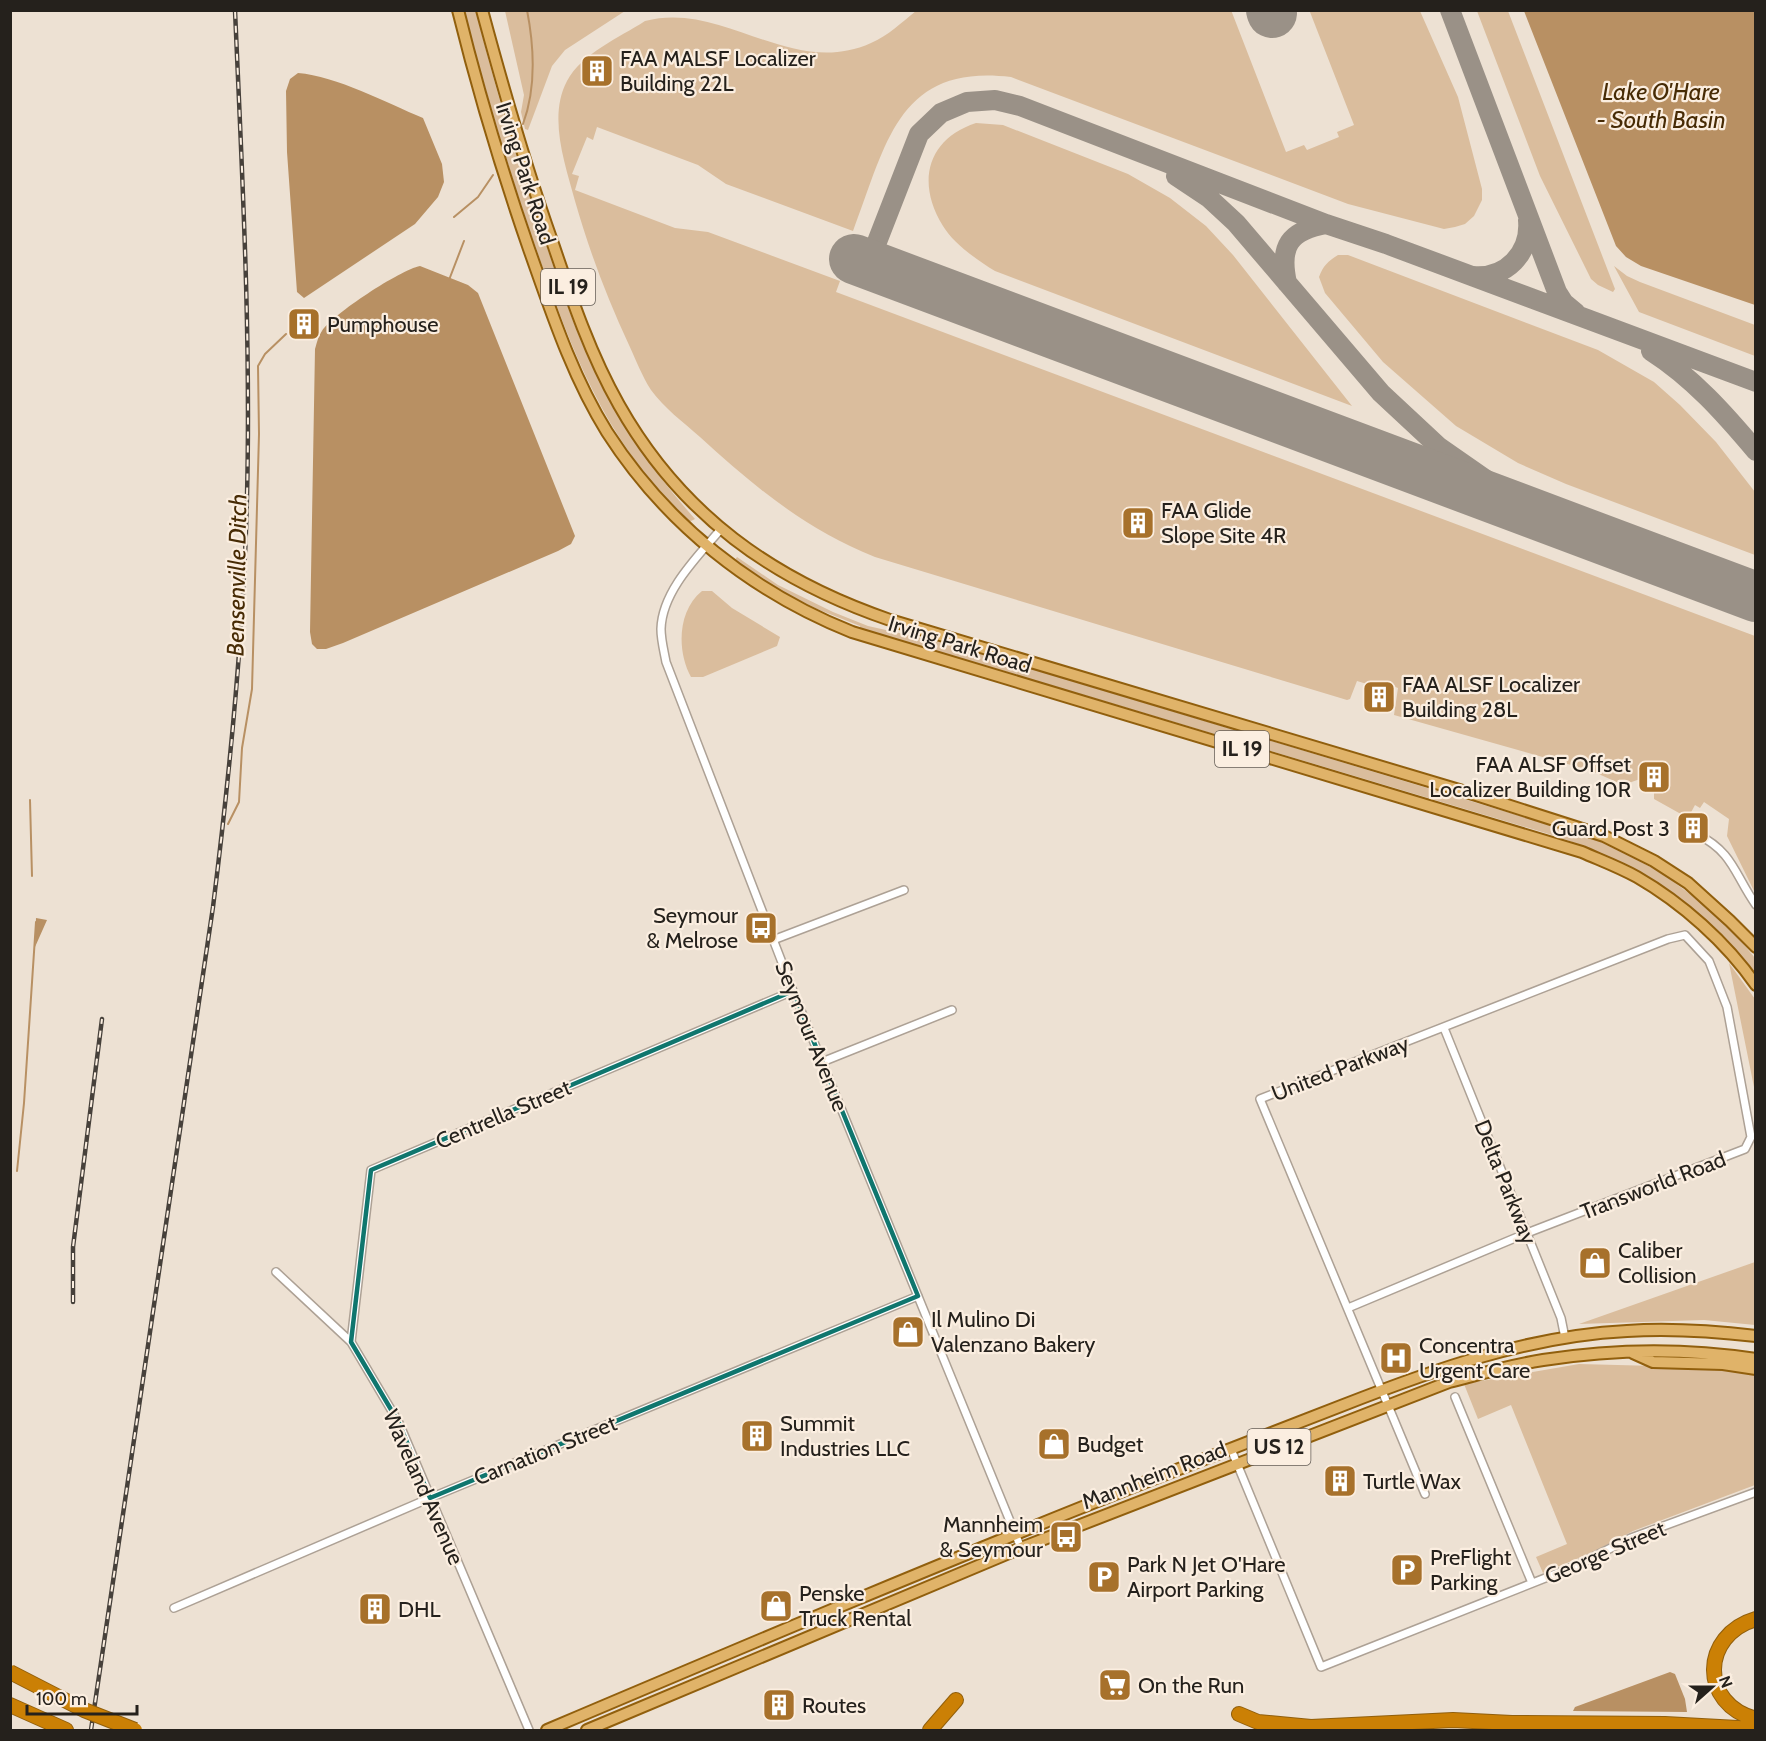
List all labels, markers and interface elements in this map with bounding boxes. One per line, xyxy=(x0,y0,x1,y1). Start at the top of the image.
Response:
place label: FAA MALSF Localizer Building 22L xyxy=(620,45,816,97)
building icon: FAA MALSF Localizer Building 22L xyxy=(579,53,615,89)
water label: Lake O'Hare - South Basin xyxy=(1596,77,1726,134)
street label: Irving Park Road xyxy=(490,98,561,248)
road number: IL 19 xyxy=(541,269,595,305)
building icon: Pumphouse xyxy=(286,306,322,342)
place label: Pumphouse xyxy=(327,311,438,338)
water label: Bensenville Ditch xyxy=(221,493,252,657)
place label: FAA Glide Slope Site 4R xyxy=(1161,497,1286,549)
building icon: FAA Glide Slope Site 4R xyxy=(1120,505,1156,541)
street label: Irving Park Road xyxy=(885,610,1035,679)
place label: FAA ALSF Localizer Building 28L xyxy=(1402,671,1580,723)
building icon: FAA ALSF Localizer Building 28L xyxy=(1361,679,1397,715)
road number: IL 19 xyxy=(1215,731,1269,767)
place label: FAA ALSF Offset Localizer Building 10R xyxy=(1429,751,1632,803)
building icon: FAA ALSF Offset Localizer Building 10R xyxy=(1636,759,1672,795)
building icon: Guard Post 3 xyxy=(1675,810,1711,846)
place label: Guard Post 3 xyxy=(1552,815,1670,842)
place label: Seymour & Melrose xyxy=(646,902,738,954)
bus stop icon: Seymour & Melrose xyxy=(743,910,779,946)
street label: Seymour Avenue xyxy=(769,957,854,1115)
street label: United Parkway xyxy=(1268,1030,1413,1107)
street label: Centrella Street xyxy=(431,1074,575,1155)
street label: Delta Parkway xyxy=(1468,1116,1543,1248)
street label: Transworld Road xyxy=(1577,1145,1730,1226)
place label: Caliber Collision xyxy=(1618,1237,1697,1289)
shop icon: Caliber Collision xyxy=(1577,1245,1613,1281)
place label: Il Mulino Di Valenzano Bakery xyxy=(931,1306,1095,1358)
shop icon: Il Mulino Di Valenzano Bakery xyxy=(890,1314,926,1350)
place label: Concentra Urgent Care xyxy=(1419,1332,1530,1384)
hospital icon: Concentra Urgent Care xyxy=(1378,1340,1414,1376)
street label: Waveland Avenue xyxy=(377,1405,470,1569)
street label: Carnation Street xyxy=(470,1409,621,1491)
place label: Summit Industries LLC xyxy=(780,1410,910,1462)
building icon: Summit Industries LLC xyxy=(739,1418,775,1454)
shop icon: Budget xyxy=(1036,1426,1072,1462)
road number: US 12 xyxy=(1248,1429,1310,1465)
place label: Budget xyxy=(1077,1431,1144,1458)
street label: Mannheim Road xyxy=(1078,1436,1230,1515)
building icon: Turtle Wax xyxy=(1322,1463,1358,1499)
place label: Turtle Wax xyxy=(1363,1468,1461,1495)
place label: Mannheim & Seymour xyxy=(940,1511,1043,1563)
street label: George Street xyxy=(1541,1515,1670,1590)
bus stop icon: Mannheim & Seymour xyxy=(1048,1519,1084,1555)
place label: PreFlight Parking xyxy=(1430,1544,1512,1596)
place label: Park N Jet O'Hare Airport Parking xyxy=(1127,1551,1286,1603)
parking icon: PreFlight Parking xyxy=(1389,1552,1425,1588)
parking icon: Park N Jet O'Hare Airport Parking xyxy=(1086,1559,1122,1595)
place label: Penske Truck Rental xyxy=(799,1580,912,1632)
shop icon: Penske Truck Rental xyxy=(758,1588,794,1624)
building icon: DHL xyxy=(357,1591,393,1627)
place label: DHL xyxy=(398,1596,441,1623)
north arrow xyxy=(1682,1657,1742,1717)
supermarket icon: On the Run xyxy=(1097,1667,1133,1703)
place label: On the Run xyxy=(1138,1672,1244,1699)
text: N xyxy=(1715,1673,1736,1690)
scale bar xyxy=(27,1678,136,1716)
building icon: Routes xyxy=(761,1687,797,1723)
text: 100 m xyxy=(36,1688,87,1710)
place label: Routes xyxy=(802,1692,866,1719)

